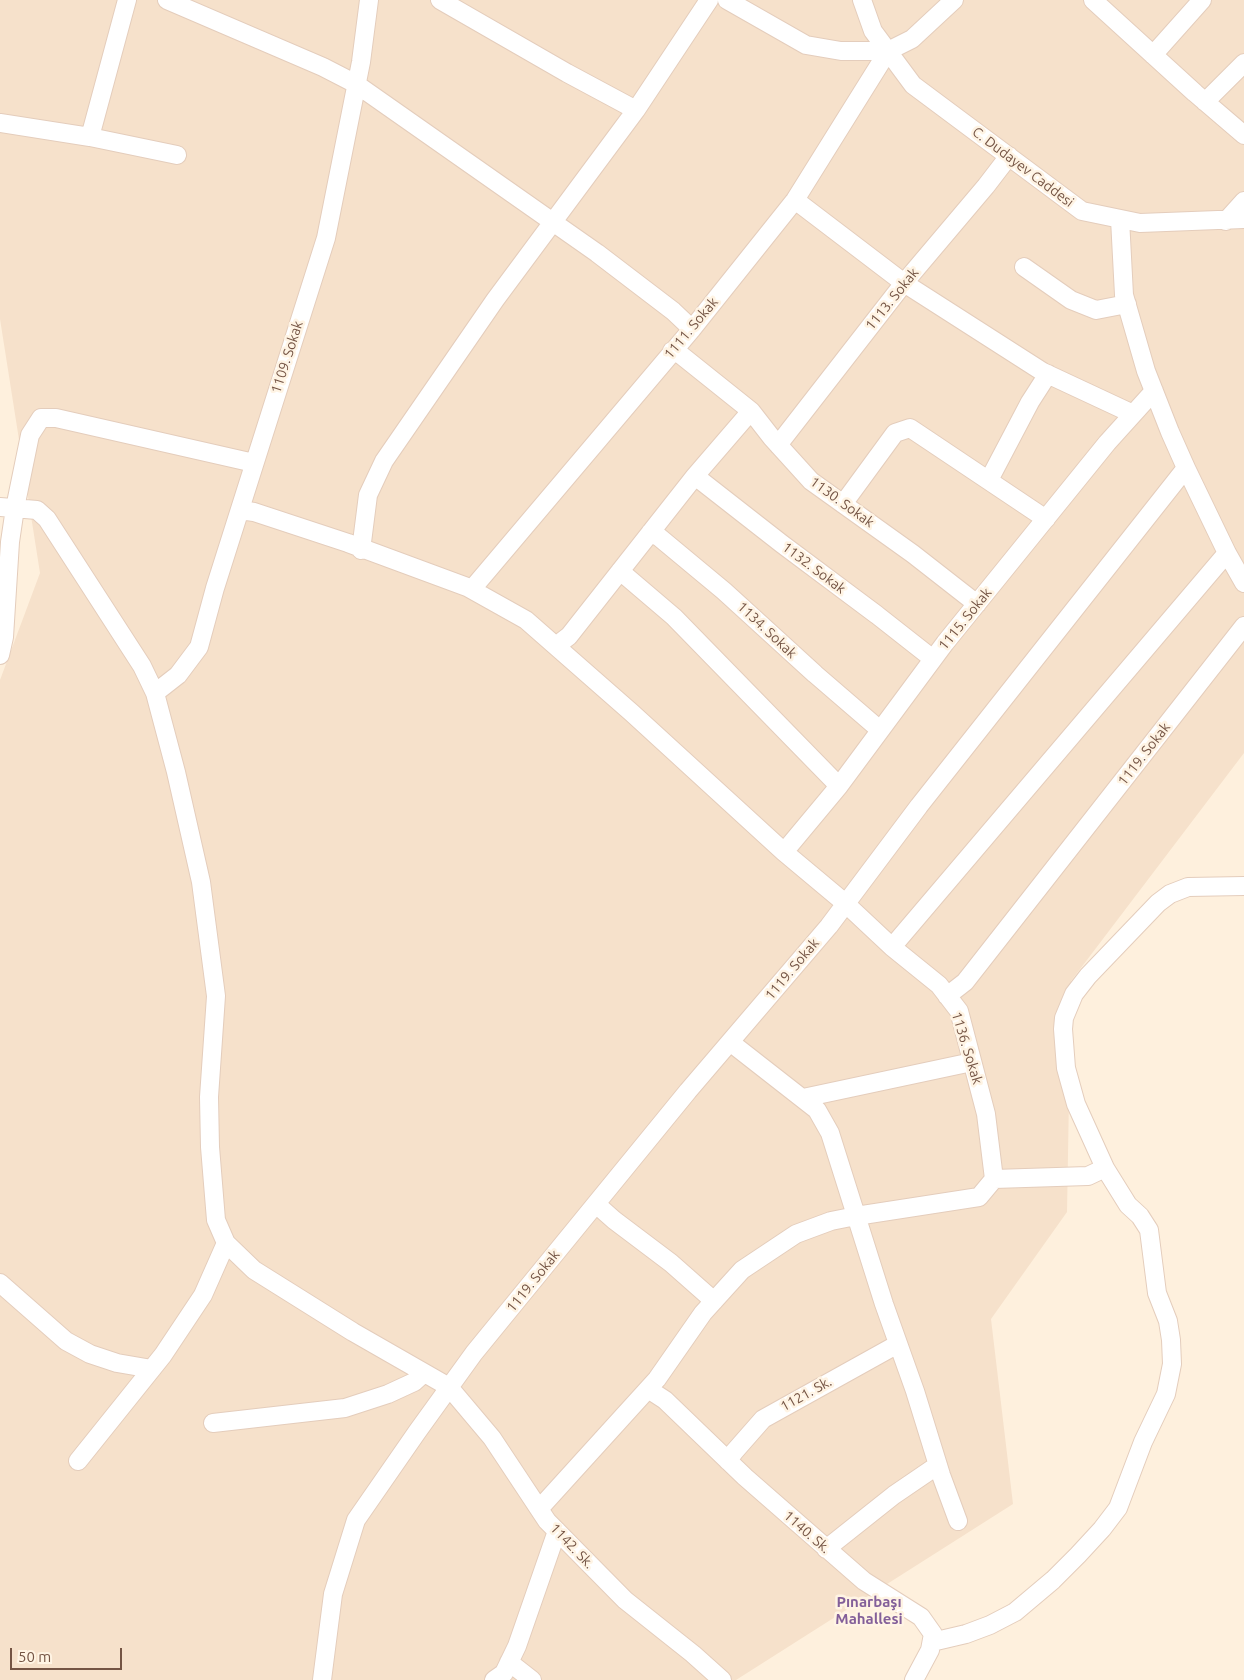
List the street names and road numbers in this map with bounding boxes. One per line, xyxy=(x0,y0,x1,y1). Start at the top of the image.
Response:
street label: C. Dudayev Caddesi xyxy=(969,123,1077,211)
street label: 1113. Sokak xyxy=(862,265,922,333)
street label: 1111. Sokak xyxy=(660,294,722,362)
street label: 1109. Sokak xyxy=(267,319,307,395)
street label: 1130. Sokak xyxy=(807,473,877,531)
street label: 1132. Sokak xyxy=(779,539,849,597)
street label: 1115. Sokak xyxy=(935,585,995,653)
street label: 1134. Sokak xyxy=(734,598,800,662)
street label: 1119. Sokak xyxy=(1114,719,1174,789)
street label: 1119. Sokak xyxy=(761,935,823,1003)
street label: 1136. Sokak xyxy=(948,1010,986,1086)
street label: 1119. Sokak xyxy=(503,1247,563,1315)
street label: 1121. Sk. xyxy=(777,1373,835,1415)
street label: 1140. Sk. xyxy=(780,1507,834,1557)
street label: 1142. Sk. xyxy=(546,1520,598,1572)

